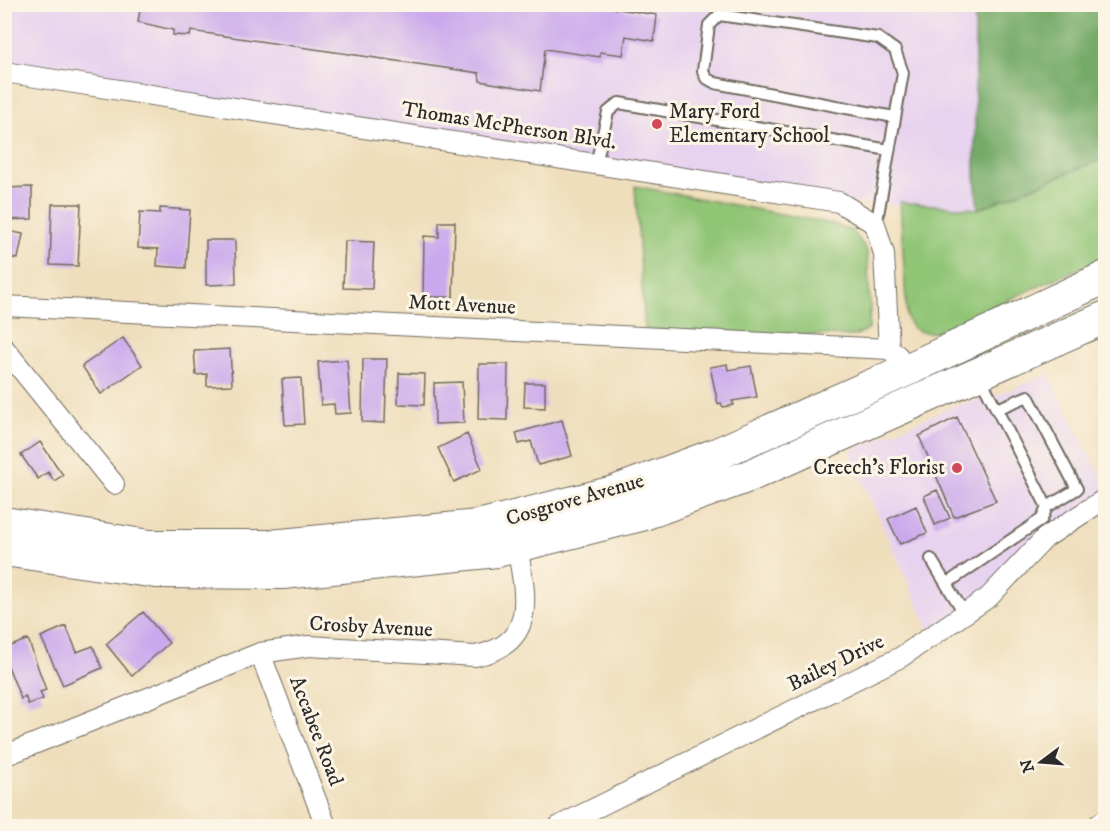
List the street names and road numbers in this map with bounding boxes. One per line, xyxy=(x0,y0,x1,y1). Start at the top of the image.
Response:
street label: Thomas McPherson Blvd. xyxy=(400,96,618,156)
street label: Mott Avenue xyxy=(408,289,517,321)
street label: Cosgrove Avenue xyxy=(503,468,647,532)
street label: Crosby Avenue xyxy=(309,611,434,643)
street label: Bailey Drive xyxy=(784,628,889,697)
street label: Accabee Road xyxy=(283,672,349,790)

